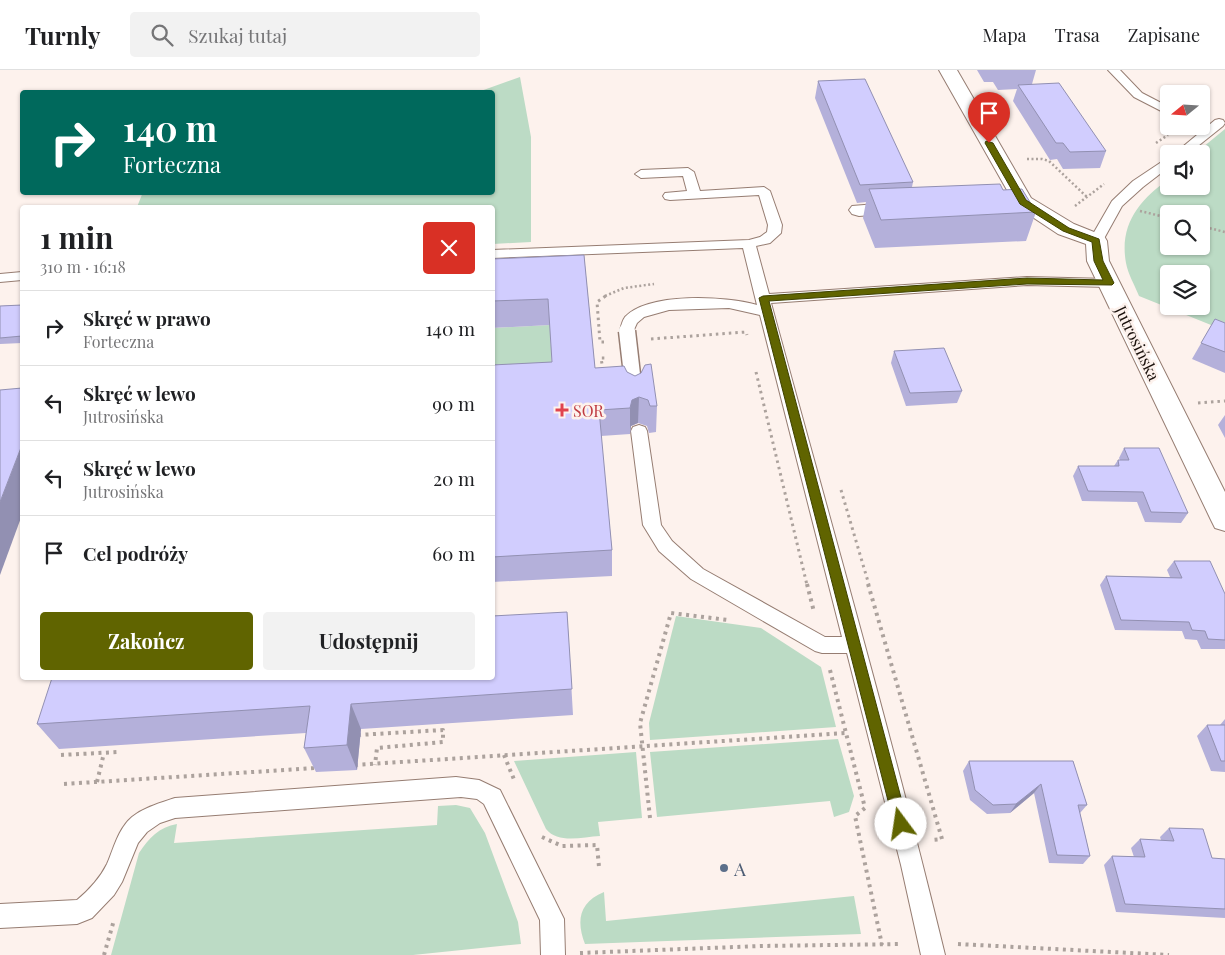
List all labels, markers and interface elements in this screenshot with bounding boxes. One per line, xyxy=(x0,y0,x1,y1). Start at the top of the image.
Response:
search box xyxy=(130,12,480,57)
text: Turnly xyxy=(25,19,100,51)
icon: search xyxy=(148,21,176,49)
text: Szukaj tutaj xyxy=(188,22,287,48)
text: Mapa xyxy=(983,23,1027,47)
text: Trasa xyxy=(1055,23,1100,47)
text: Zapisane xyxy=(1128,23,1200,47)
north arrow xyxy=(1160,85,1210,135)
map controls xyxy=(1160,85,1210,315)
pin xyxy=(968,92,1010,143)
icon: arrive xyxy=(975,99,1003,127)
text: 140 m xyxy=(123,104,217,151)
icon: right xyxy=(40,110,105,175)
button: sound xyxy=(1160,145,1210,195)
text: Forteczna xyxy=(123,149,221,179)
button: search xyxy=(1160,205,1210,255)
text: 1 min xyxy=(40,217,114,257)
button: close xyxy=(423,222,475,274)
text: 310 m · 16:18 xyxy=(40,256,126,277)
button: layers xyxy=(1160,265,1210,315)
street label: Jutrosińska xyxy=(1110,301,1165,384)
text: Skręć w prawo xyxy=(83,305,211,331)
icon: right xyxy=(40,314,68,342)
text: 140 m xyxy=(426,315,475,341)
text: Forteczna xyxy=(83,331,154,352)
text: Skręć w lewo xyxy=(83,380,196,406)
icon: left xyxy=(40,389,68,417)
text: 90 m xyxy=(432,390,475,416)
place label: SOR xyxy=(573,400,604,421)
marker: SOR xyxy=(555,403,569,417)
text: Jutrosińska xyxy=(83,406,164,427)
text: Skręć w lewo xyxy=(83,455,196,481)
icon: left xyxy=(40,464,68,492)
text: 20 m xyxy=(433,465,475,491)
text: Jutrosińska xyxy=(83,481,164,502)
icon: arrive xyxy=(40,539,68,567)
text: Cel podróży xyxy=(83,540,188,566)
text: 60 m xyxy=(432,540,475,566)
button: Zakończ xyxy=(40,612,253,670)
button: Udostępnij xyxy=(263,612,475,670)
position arrow xyxy=(874,797,926,849)
place label: A xyxy=(733,855,747,881)
marker: A xyxy=(718,862,730,874)

